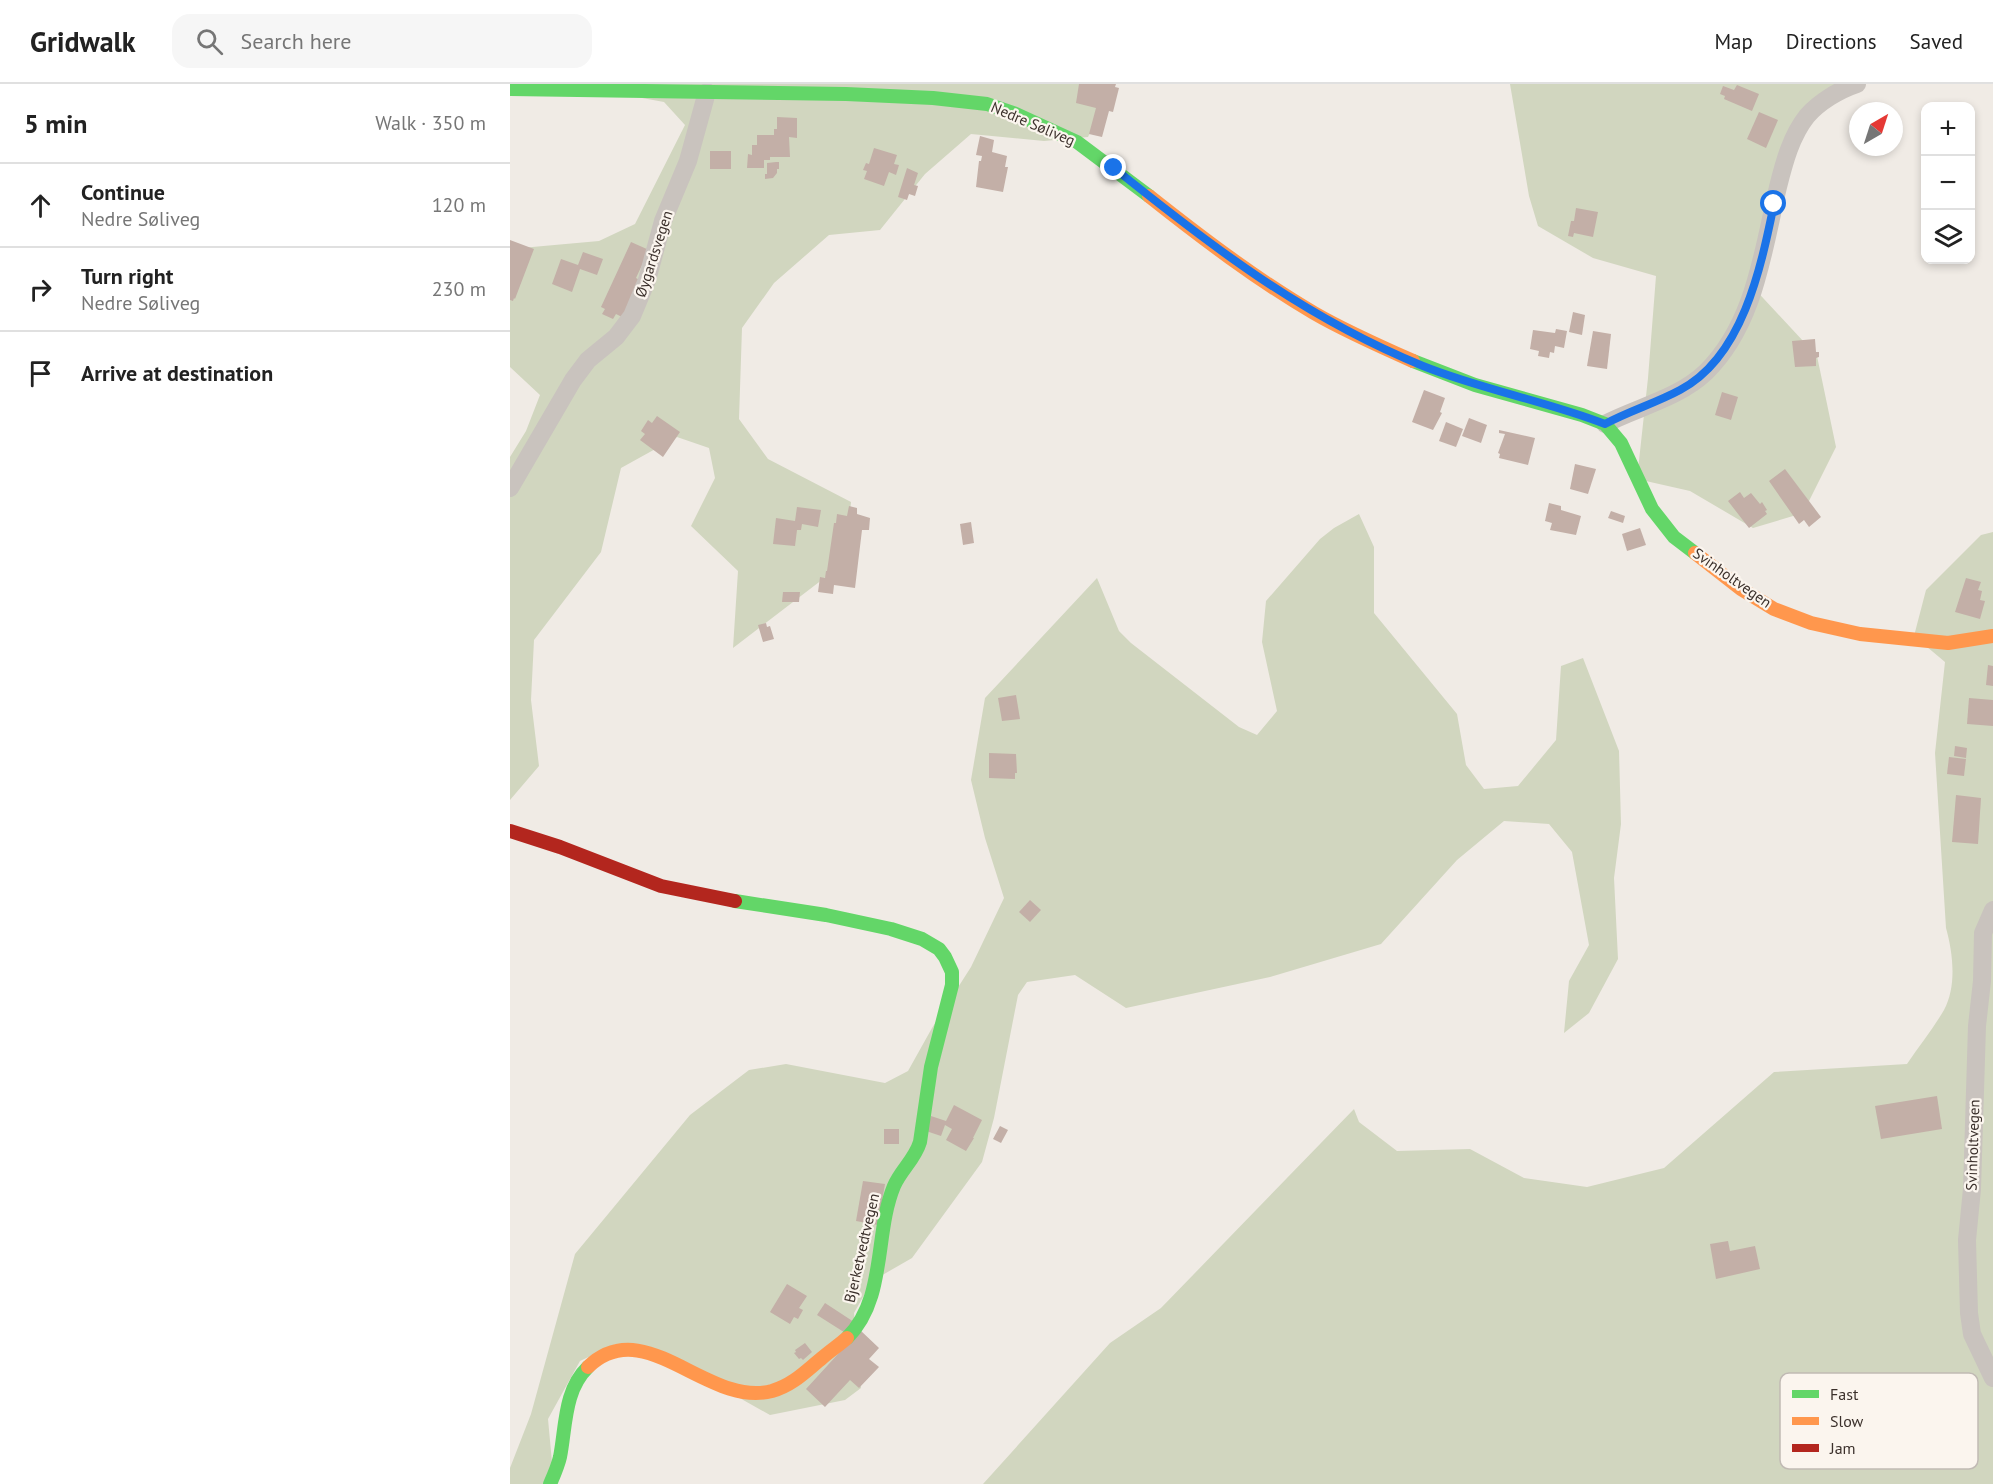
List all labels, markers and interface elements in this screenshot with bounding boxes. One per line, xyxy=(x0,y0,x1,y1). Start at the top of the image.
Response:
search box xyxy=(172,14,592,68)
text: Gridwalk xyxy=(30,23,136,60)
icon: search xyxy=(193,25,226,58)
text: Search here xyxy=(241,27,352,55)
text: Map xyxy=(1714,28,1753,55)
text: Directions xyxy=(1786,28,1877,55)
text: Saved xyxy=(1910,28,1963,55)
street label: Nedre Søliveg xyxy=(988,97,1078,150)
north arrow xyxy=(1849,102,1903,156)
map controls xyxy=(1921,102,1975,264)
button: + xyxy=(1921,102,1975,156)
text: 5 min xyxy=(24,107,87,140)
text: Walk · 350 m xyxy=(375,110,486,136)
route end xyxy=(1100,154,1126,180)
button: − xyxy=(1921,156,1975,210)
text: Continue xyxy=(81,178,165,206)
icon: ahead xyxy=(24,189,57,222)
route start xyxy=(1760,190,1786,216)
text: 120 m xyxy=(432,192,486,218)
text: Nedre Søliveg xyxy=(81,206,200,232)
street label: Øygardsvegen xyxy=(631,208,677,300)
button: layers xyxy=(1921,210,1975,264)
text: Turn right xyxy=(81,262,173,290)
icon: right xyxy=(24,273,57,306)
text: 230 m xyxy=(432,276,486,302)
text: Nedre Søliveg xyxy=(81,290,200,316)
icon: arrive xyxy=(24,357,57,390)
text: Arrive at destination xyxy=(81,359,273,387)
street label: Svinholtvegen xyxy=(1689,544,1775,612)
street label: Svinholtvegen xyxy=(1961,1099,1984,1191)
street label: Bjerketvedtvegen xyxy=(840,1191,883,1304)
legend xyxy=(1780,1373,1978,1469)
text: Fast xyxy=(1830,1384,1859,1404)
text: Slow xyxy=(1830,1411,1864,1431)
text: Jam xyxy=(1829,1438,1856,1458)

